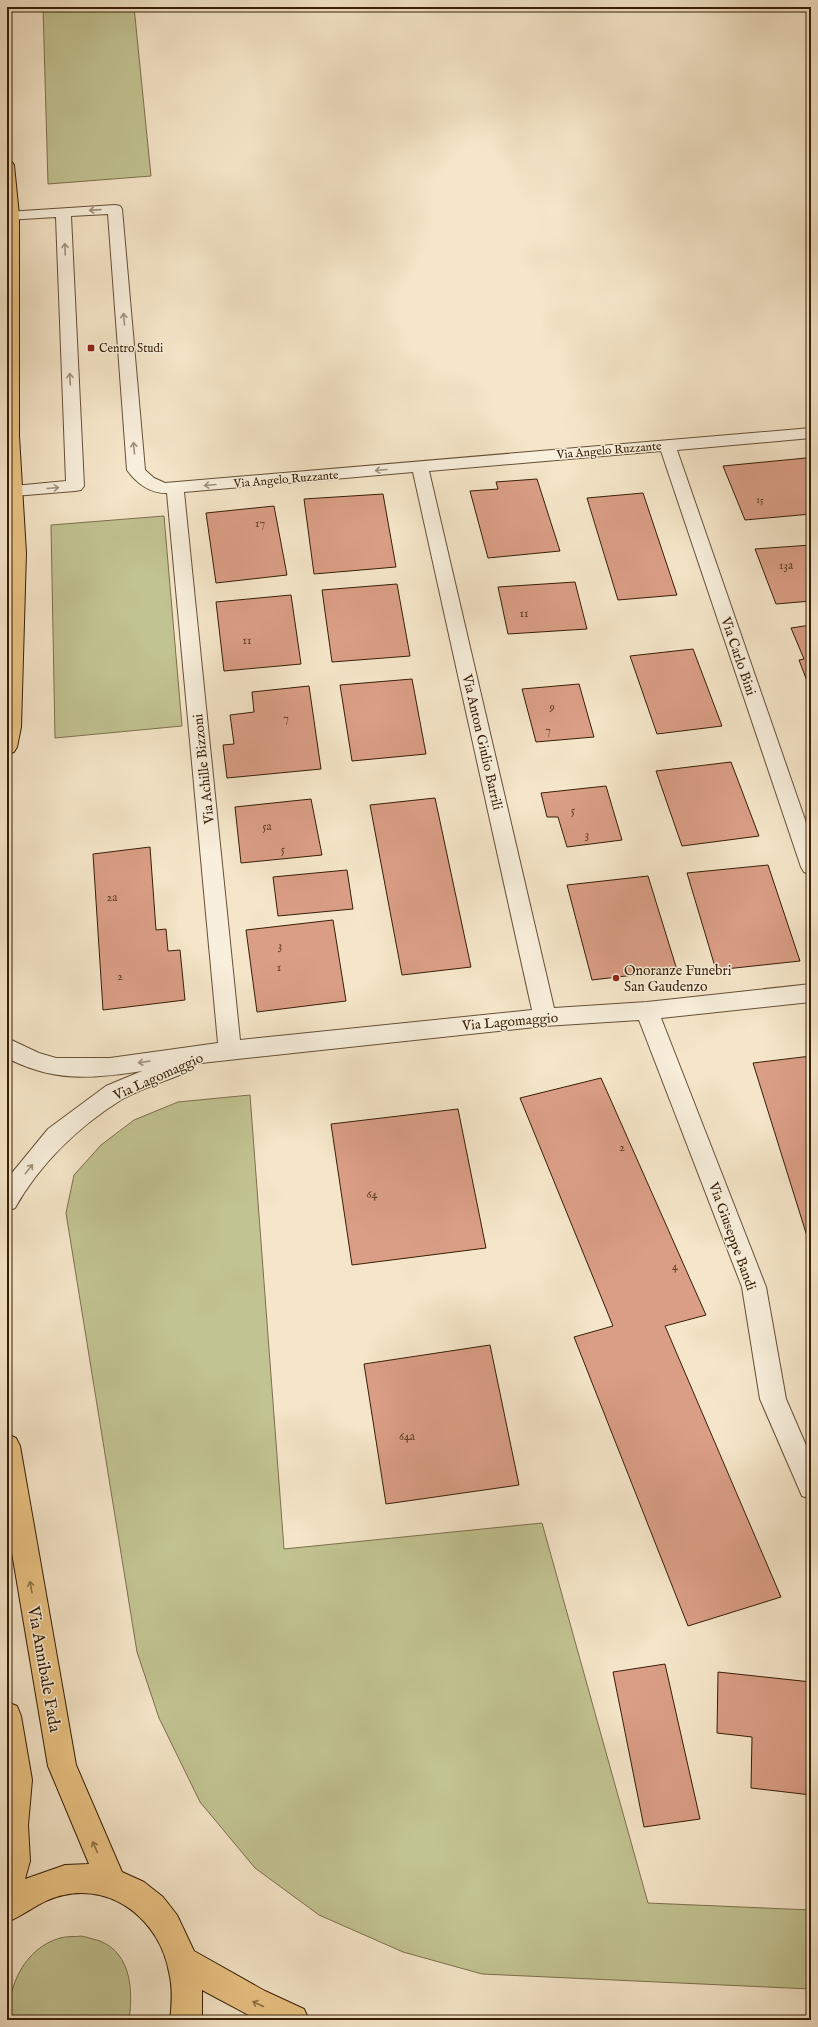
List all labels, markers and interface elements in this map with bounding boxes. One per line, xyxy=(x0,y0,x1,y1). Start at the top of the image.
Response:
one-way arrow xyxy=(89,207,102,214)
one-way arrow xyxy=(61,243,68,256)
one-way arrow xyxy=(120,313,127,326)
place label: Centro Studi xyxy=(99,341,163,356)
marker: Centro Studi xyxy=(86,343,96,353)
one-way arrow xyxy=(67,373,74,386)
street label: Via Angelo Ruzzante xyxy=(555,438,663,463)
one-way arrow xyxy=(131,442,138,455)
one-way arrow xyxy=(375,466,388,474)
street label: Via Angelo Ruzzante xyxy=(232,467,340,492)
one-way arrow xyxy=(204,482,217,489)
one-way arrow xyxy=(46,484,59,491)
house number: 15 xyxy=(756,494,764,507)
house number: 17 xyxy=(255,516,265,531)
house number: 13a xyxy=(779,558,794,573)
house number: 11 xyxy=(520,606,528,621)
street label: Via Carlo Bini xyxy=(716,614,760,698)
house number: 11 xyxy=(243,633,251,648)
street label: Via Anton Giulio Barrili xyxy=(457,672,506,812)
house number: 9 xyxy=(548,700,555,715)
house number: 7 xyxy=(283,711,289,726)
street label: Via Achille Bizzoni xyxy=(189,713,219,826)
house number: 7 xyxy=(545,723,551,738)
house number: 5 xyxy=(571,803,576,818)
house number: 5a xyxy=(262,819,273,834)
house number: 3 xyxy=(585,827,589,842)
house number: 5 xyxy=(281,842,286,857)
house number: 2a xyxy=(107,890,118,905)
house number: 3 xyxy=(278,938,282,953)
house number: 1 xyxy=(277,960,281,975)
place label: Onoranze Funebri San Gaudenzo xyxy=(624,962,732,996)
house number: 2 xyxy=(117,969,123,984)
marker: Onoranze Funebri San Gaudenzo xyxy=(611,973,621,983)
street label: Via Lagomaggio xyxy=(460,1009,559,1035)
street label: Via Lagomaggio xyxy=(110,1049,207,1105)
one-way arrow xyxy=(137,1058,150,1066)
house number: 2 xyxy=(619,1140,625,1155)
one-way arrow xyxy=(25,1164,34,1175)
street label: Via Giuseppe Bandi xyxy=(704,1179,760,1293)
house number: 64 xyxy=(367,1187,378,1202)
house number: 4 xyxy=(672,1259,678,1274)
house number: 64a xyxy=(399,1429,416,1444)
one-way arrow xyxy=(27,1581,35,1594)
street label: Via Annibale Fada xyxy=(22,1604,65,1735)
one-way arrow xyxy=(91,1842,99,1854)
one-way arrow xyxy=(252,2000,264,2007)

